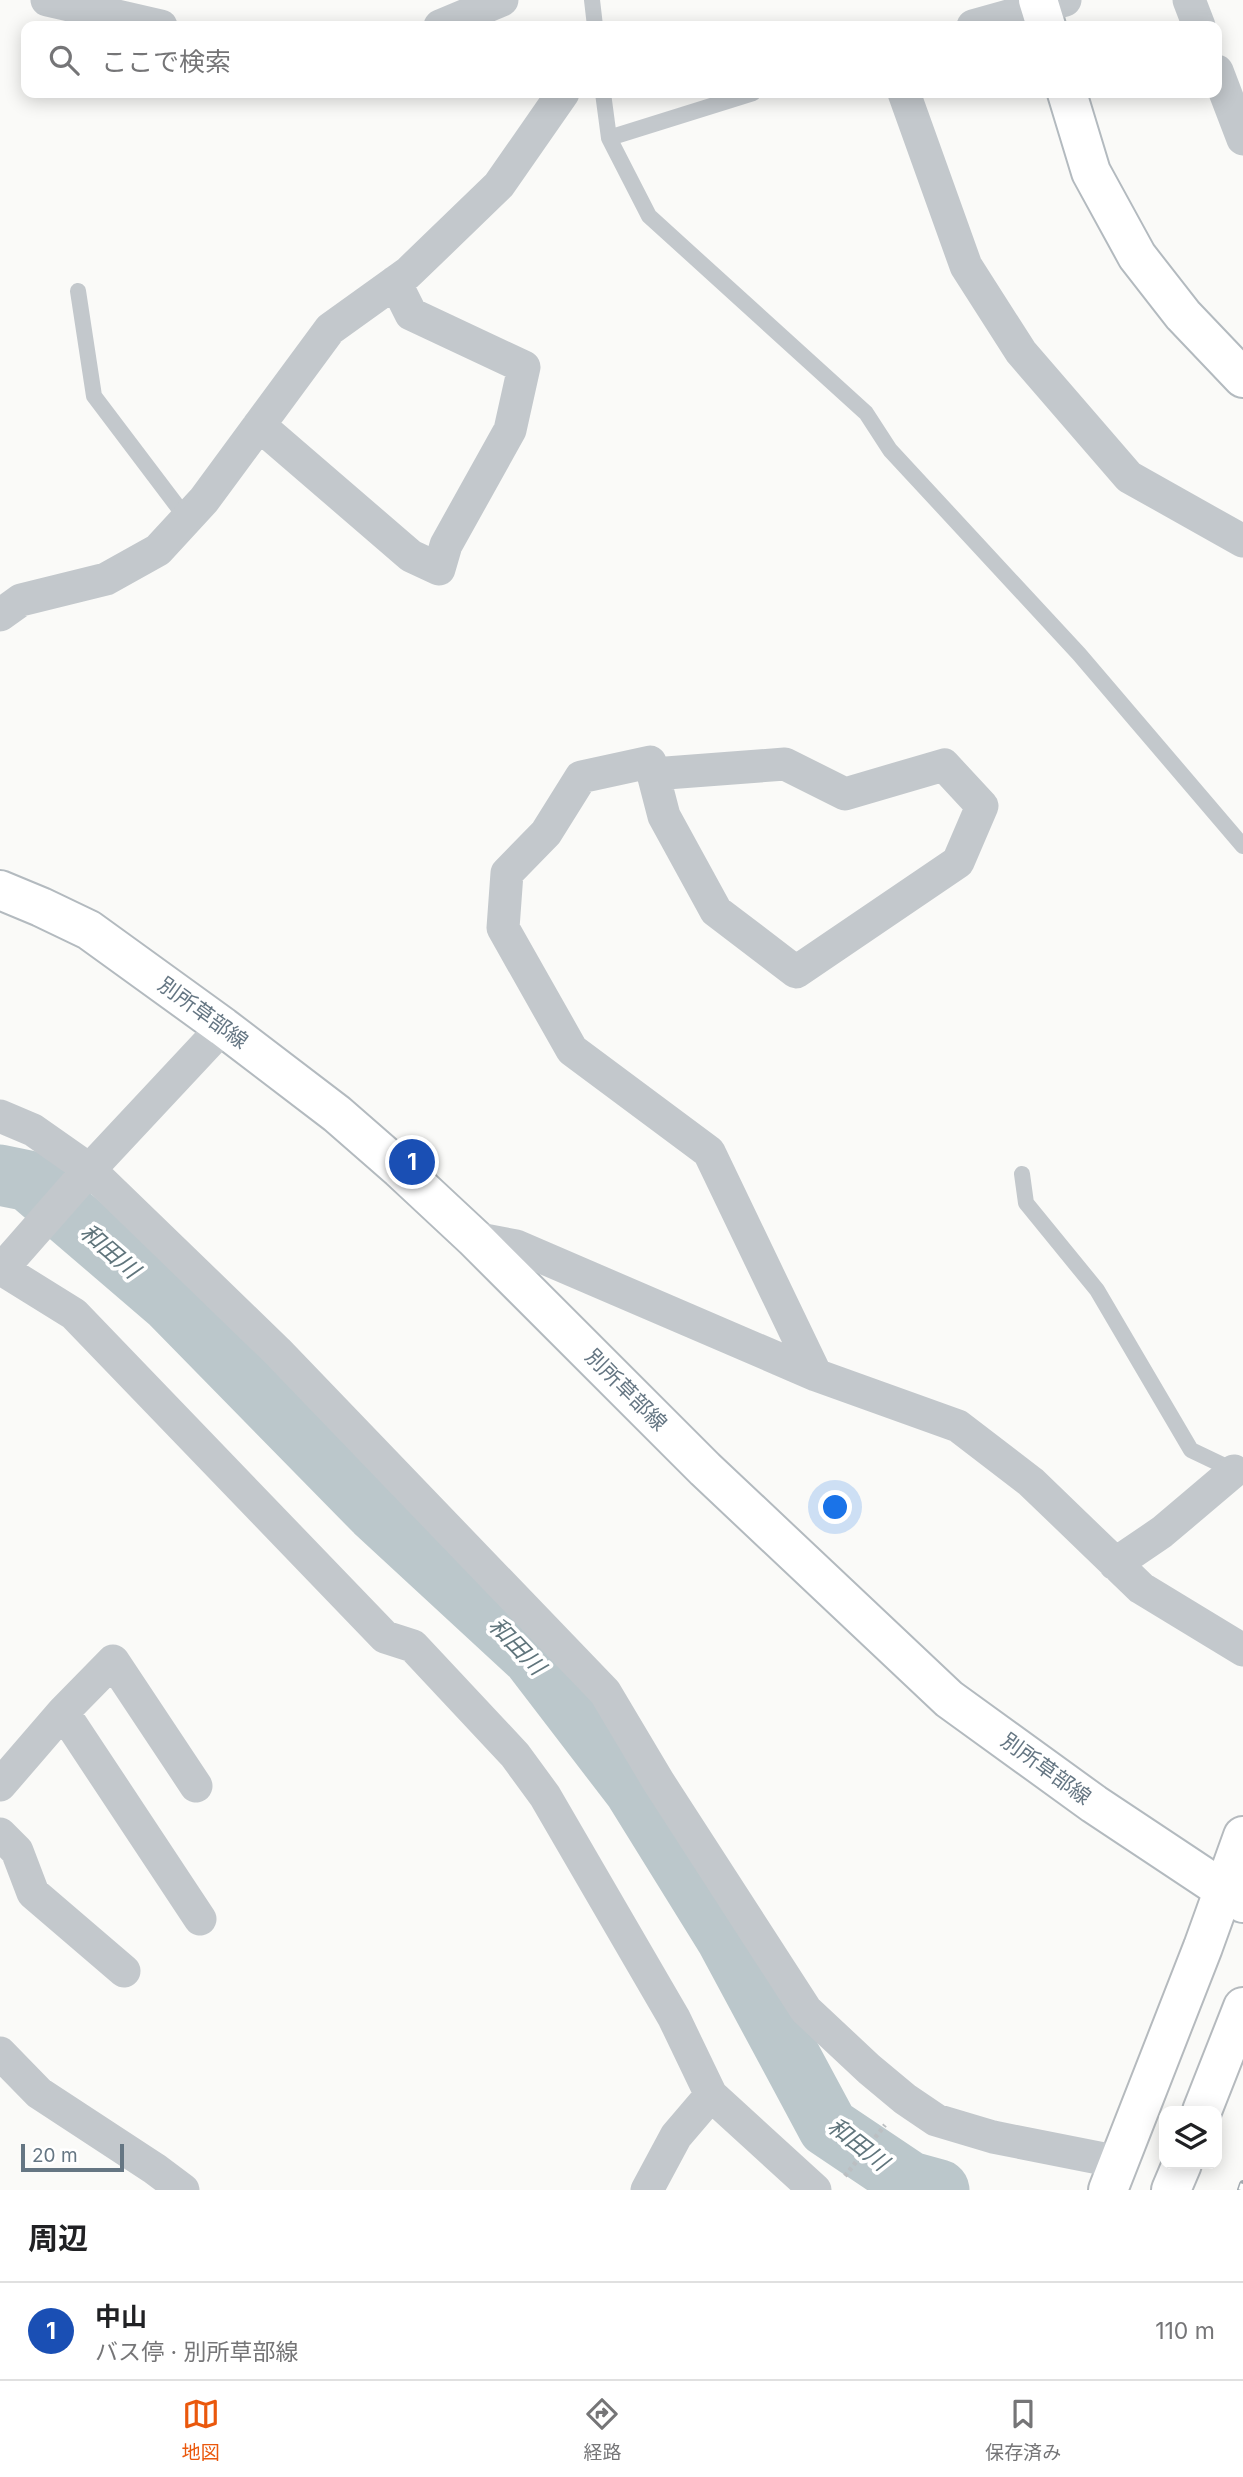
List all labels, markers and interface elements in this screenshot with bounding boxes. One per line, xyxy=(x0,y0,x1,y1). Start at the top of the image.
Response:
search box xyxy=(21,21,1222,98)
icon: search xyxy=(45,41,83,79)
text: ここで検索 xyxy=(101,46,231,77)
street label: 別所草部線 xyxy=(153,972,253,1054)
pin: 1 xyxy=(389,1136,435,1188)
water label: 和田川 xyxy=(75,1218,147,1286)
street label: 別所草部線 xyxy=(580,1344,672,1436)
your location xyxy=(818,1490,852,1524)
water label: 和田川 xyxy=(483,1611,553,1683)
street label: 別所草部線 xyxy=(996,1728,1096,1810)
map controls xyxy=(1159,2106,1222,2169)
button: layers xyxy=(1159,2106,1222,2169)
water label: 和田川 xyxy=(822,2112,896,2178)
scale bar xyxy=(21,2141,124,2173)
text: 20 m xyxy=(32,2144,78,2167)
text: 周辺 xyxy=(28,2220,88,2256)
text: 中山 xyxy=(95,2301,147,2332)
text: 1 xyxy=(46,2317,56,2345)
text: 110 m xyxy=(1155,2317,1215,2345)
text: バス停 · 別所草部線 xyxy=(95,2338,299,2366)
tab: 地図 xyxy=(182,2395,220,2464)
tab: 経路 xyxy=(583,2395,621,2464)
tab: 保存済み xyxy=(985,2395,1061,2464)

